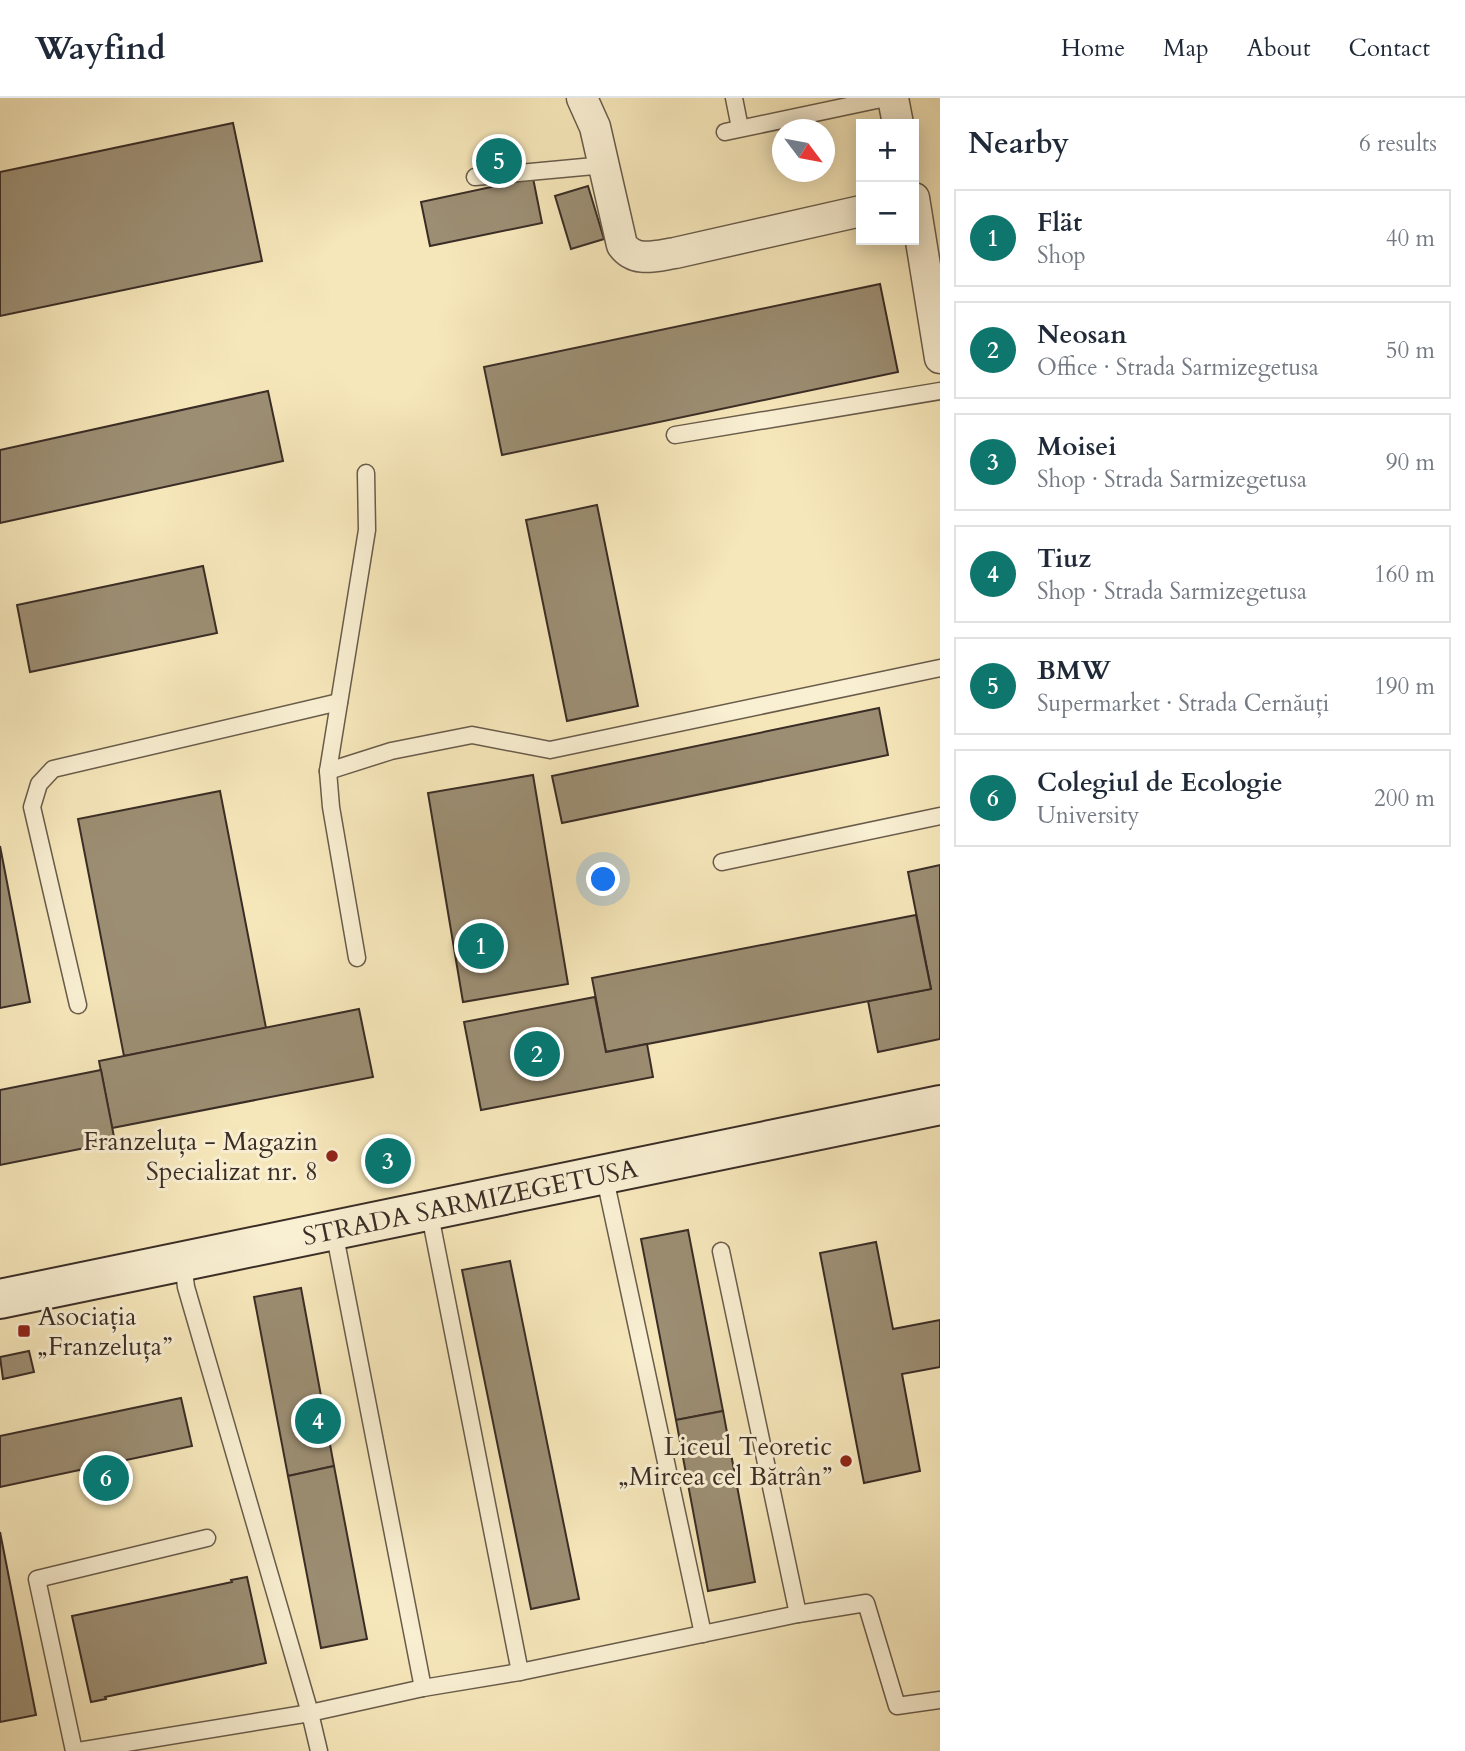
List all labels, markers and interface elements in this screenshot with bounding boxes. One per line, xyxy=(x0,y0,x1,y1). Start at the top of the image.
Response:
text: Wayfind xyxy=(35,26,166,71)
text: Home xyxy=(1061,32,1125,65)
text: Map xyxy=(1163,32,1209,65)
text: About xyxy=(1247,32,1311,65)
text: Contact xyxy=(1349,32,1430,65)
north arrow xyxy=(772,119,835,182)
map controls xyxy=(856,119,919,245)
button: + xyxy=(856,119,919,182)
text: Nearby xyxy=(968,123,1069,164)
text: 6 results xyxy=(1359,128,1437,159)
pin: 5 xyxy=(476,135,522,187)
button: − xyxy=(856,182,919,245)
text: Flät xyxy=(1037,205,1082,240)
text: 1 xyxy=(987,223,999,254)
text: 40 m xyxy=(1386,223,1435,254)
text: Shop xyxy=(1037,240,1086,271)
text: Neosan xyxy=(1037,317,1127,352)
text: 2 xyxy=(987,335,999,366)
text: 50 m xyxy=(1386,335,1435,366)
text: Office · Strada Sarmizegetusa xyxy=(1037,352,1319,383)
text: Moisei xyxy=(1037,429,1117,464)
text: 3 xyxy=(987,447,999,478)
text: 90 m xyxy=(1386,447,1435,478)
text: Shop · Strada Sarmizegetusa xyxy=(1037,464,1307,495)
text: Tiuz xyxy=(1037,541,1091,576)
text: 4 xyxy=(987,559,999,590)
text: 160 m xyxy=(1374,559,1435,590)
text: Shop · Strada Sarmizegetusa xyxy=(1037,576,1307,607)
text: BMW xyxy=(1037,653,1111,688)
text: 5 xyxy=(987,671,999,702)
text: 190 m xyxy=(1374,671,1435,702)
text: Supermarket · Strada Cernăuți xyxy=(1037,688,1329,719)
text: Colegiul de Ecologie xyxy=(1037,765,1283,800)
text: 6 xyxy=(987,783,999,814)
text: 200 m xyxy=(1374,783,1435,814)
text: University xyxy=(1037,800,1139,831)
your location xyxy=(586,862,620,896)
pin: 1 xyxy=(458,920,504,972)
pin: 2 xyxy=(514,1028,560,1080)
place label: Franzeluța - Magazin Specializat nr. 8 xyxy=(83,1124,318,1189)
pin: 3 xyxy=(365,1135,411,1187)
marker: Franzeluța - Magazin Specializat nr. 8 xyxy=(324,1148,340,1164)
street label: STRADA SARMIZEGETUSA xyxy=(300,1151,641,1254)
place label: Asociația „Franzeluța” xyxy=(38,1299,172,1364)
marker: Asociația „Franzeluța” xyxy=(16,1323,32,1339)
pin: 4 xyxy=(295,1395,341,1447)
place label: Liceul Teoretic „Mircea cel Bătrân” xyxy=(619,1429,832,1494)
pin: 6 xyxy=(83,1452,129,1504)
marker: Liceul Teoretic „Mircea cel Bătrân” xyxy=(838,1453,854,1469)

